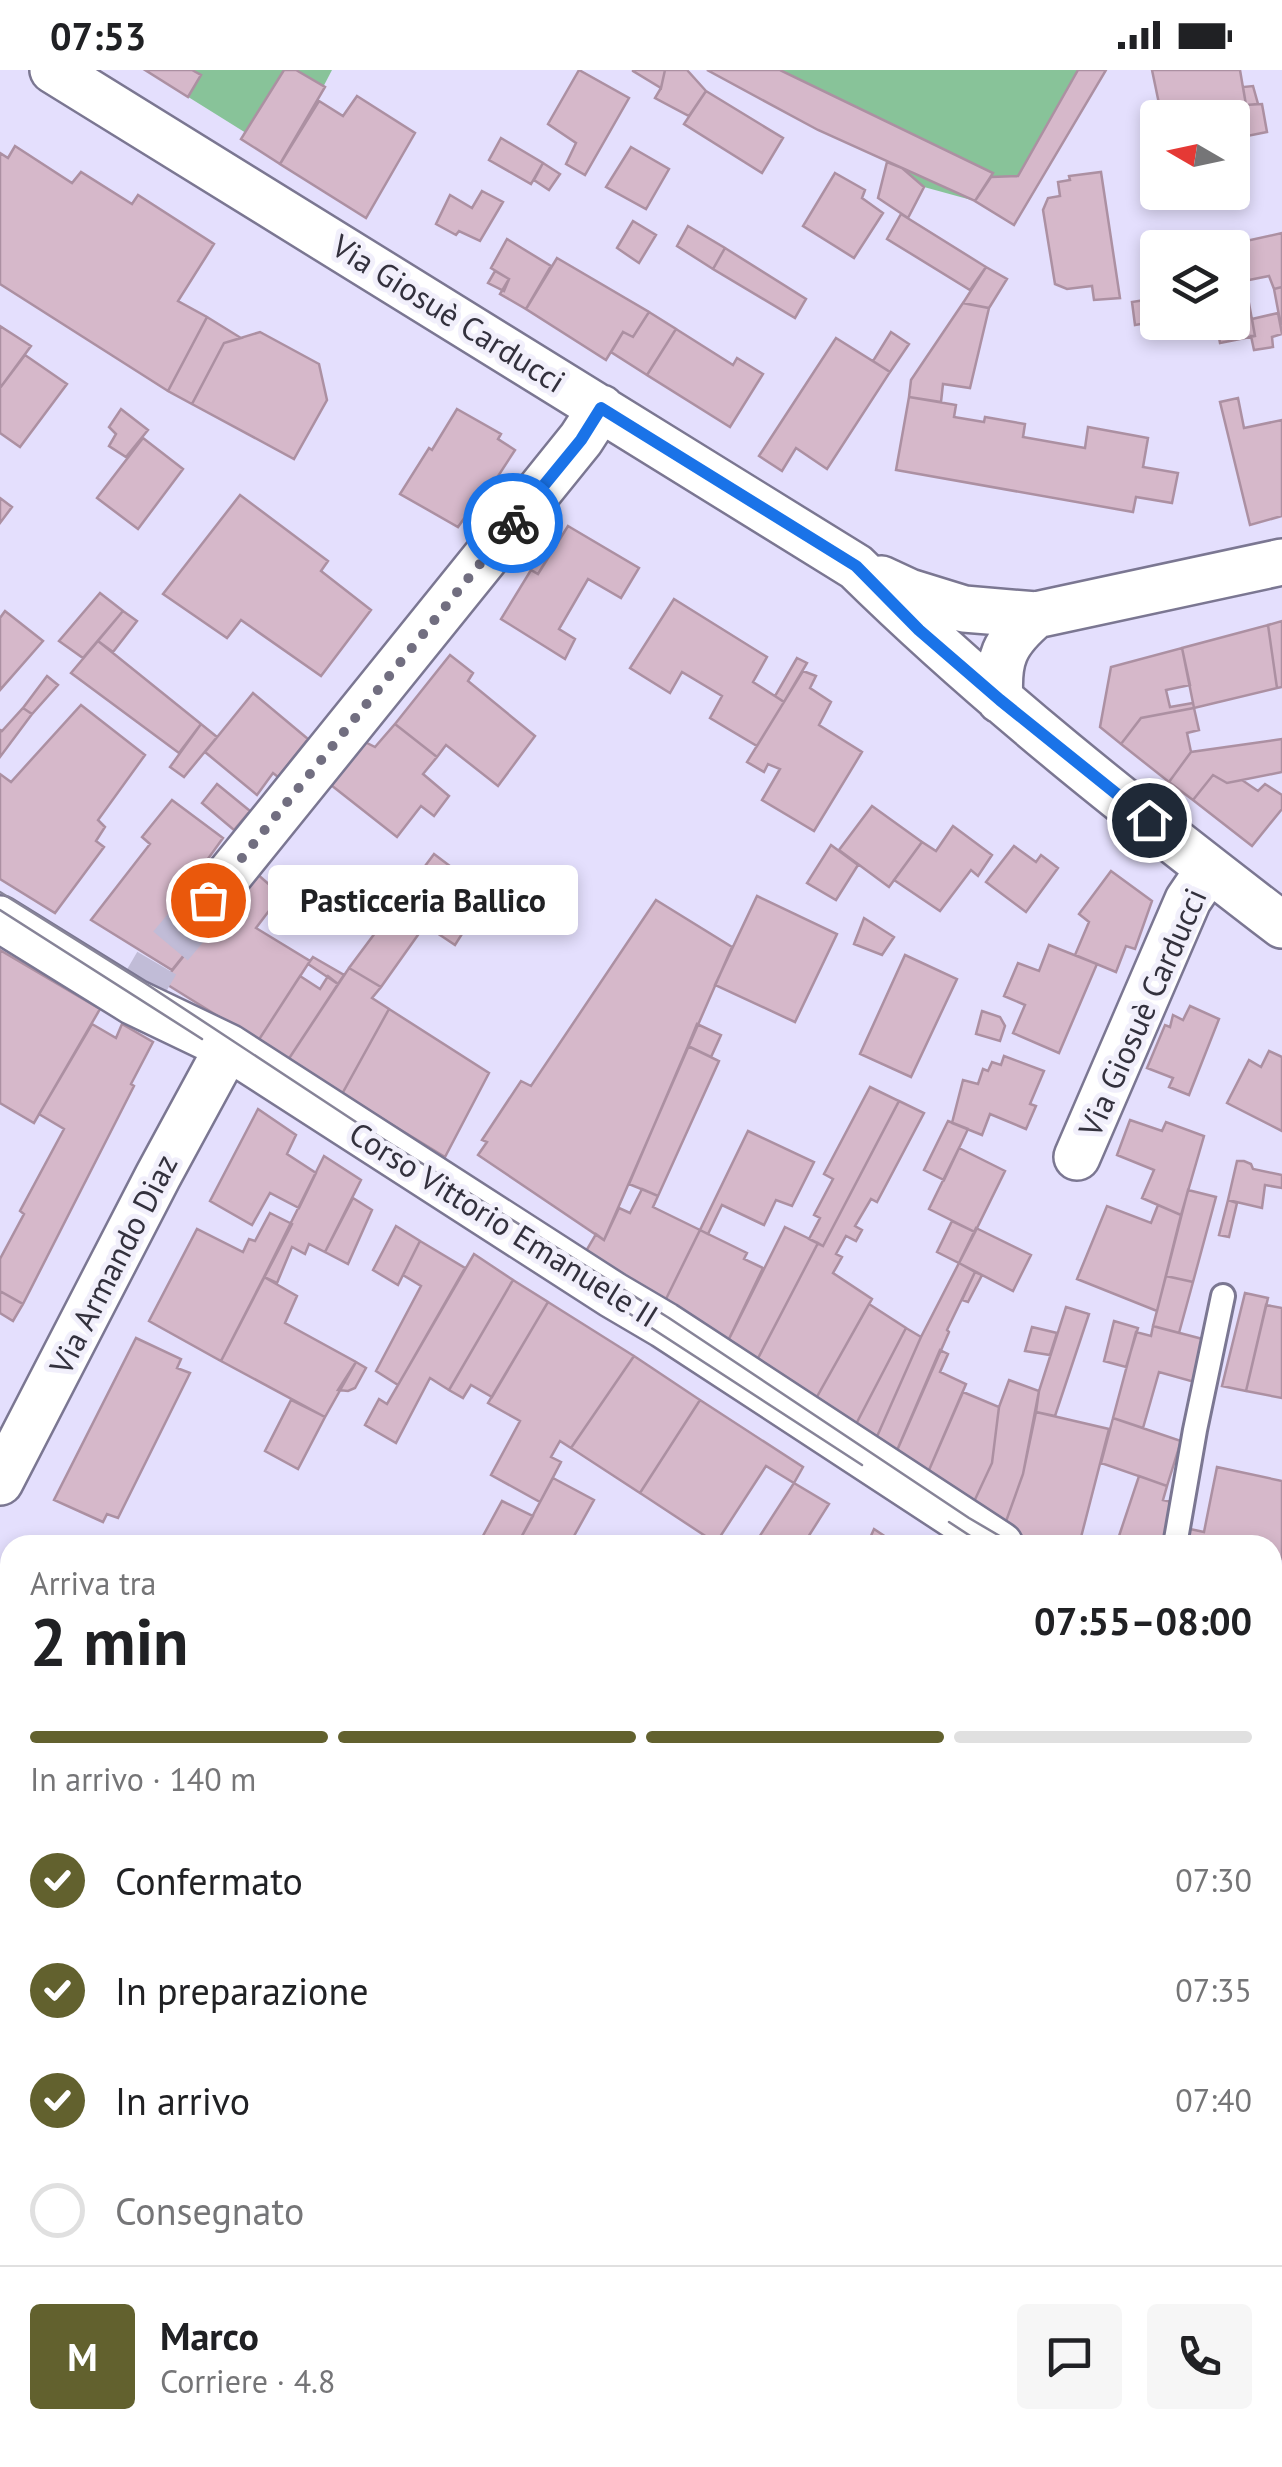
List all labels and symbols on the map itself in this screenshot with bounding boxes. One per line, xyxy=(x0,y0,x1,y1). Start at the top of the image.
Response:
north arrow xyxy=(1140,100,1250,210)
street label: Via Giosuè Carducci xyxy=(324,224,574,402)
courier xyxy=(463,473,563,573)
pin xyxy=(1107,778,1192,863)
pin xyxy=(166,858,251,943)
callout: Pasticceria Ballico xyxy=(268,865,578,935)
street label: Via Giosuè Carducci xyxy=(1068,881,1216,1144)
street label: Corso Vittorio Emanuele II xyxy=(342,1112,666,1336)
street label: Via Armando Diaz xyxy=(39,1147,187,1382)

